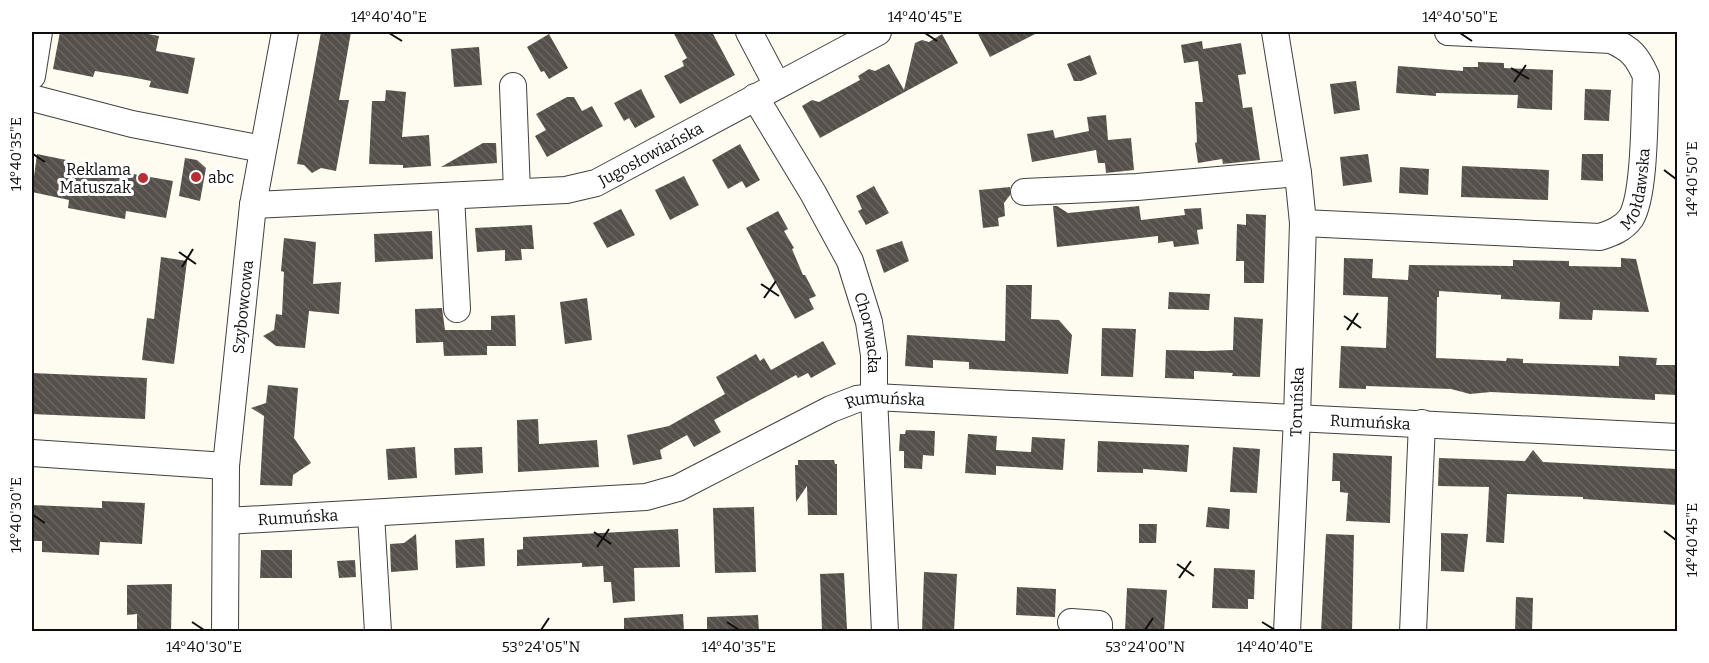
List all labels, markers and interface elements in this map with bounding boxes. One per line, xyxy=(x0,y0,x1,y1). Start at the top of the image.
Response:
text: 14°40'40"E xyxy=(351,8,427,26)
text: 14°40'45"E xyxy=(888,8,962,26)
text: 14°40'50"E xyxy=(1422,8,1498,26)
text: 14°40'35"E xyxy=(7,117,25,191)
street label: Jugosłowiańska xyxy=(594,118,706,190)
text: 14°40'50"E xyxy=(1683,141,1701,217)
street label: Mołdawska xyxy=(1616,147,1653,234)
place label: Reklama Matuszak xyxy=(59,160,131,197)
place label: abc xyxy=(208,168,234,187)
marker: abc xyxy=(189,170,203,184)
marker: Reklama Matuszak xyxy=(136,171,150,185)
street label: Szybowcowa xyxy=(228,259,257,355)
street label: Chorwacka xyxy=(851,290,884,374)
street label: Toruńska xyxy=(1286,367,1308,437)
street label: Rumuńska xyxy=(842,387,926,412)
street label: Rumuńska xyxy=(1330,410,1411,433)
text: 14°40'30"E xyxy=(7,477,25,553)
text: 14°40'45"E xyxy=(1683,503,1701,577)
street label: Rumuńska xyxy=(257,505,339,529)
text: 14°40'30"E xyxy=(166,638,242,656)
text: 53°24'05"N xyxy=(502,638,580,656)
text: 14°40'35"E xyxy=(702,638,776,656)
text: 53°24'00"N xyxy=(1105,638,1185,656)
text: 14°40'40"E xyxy=(1237,638,1313,656)

